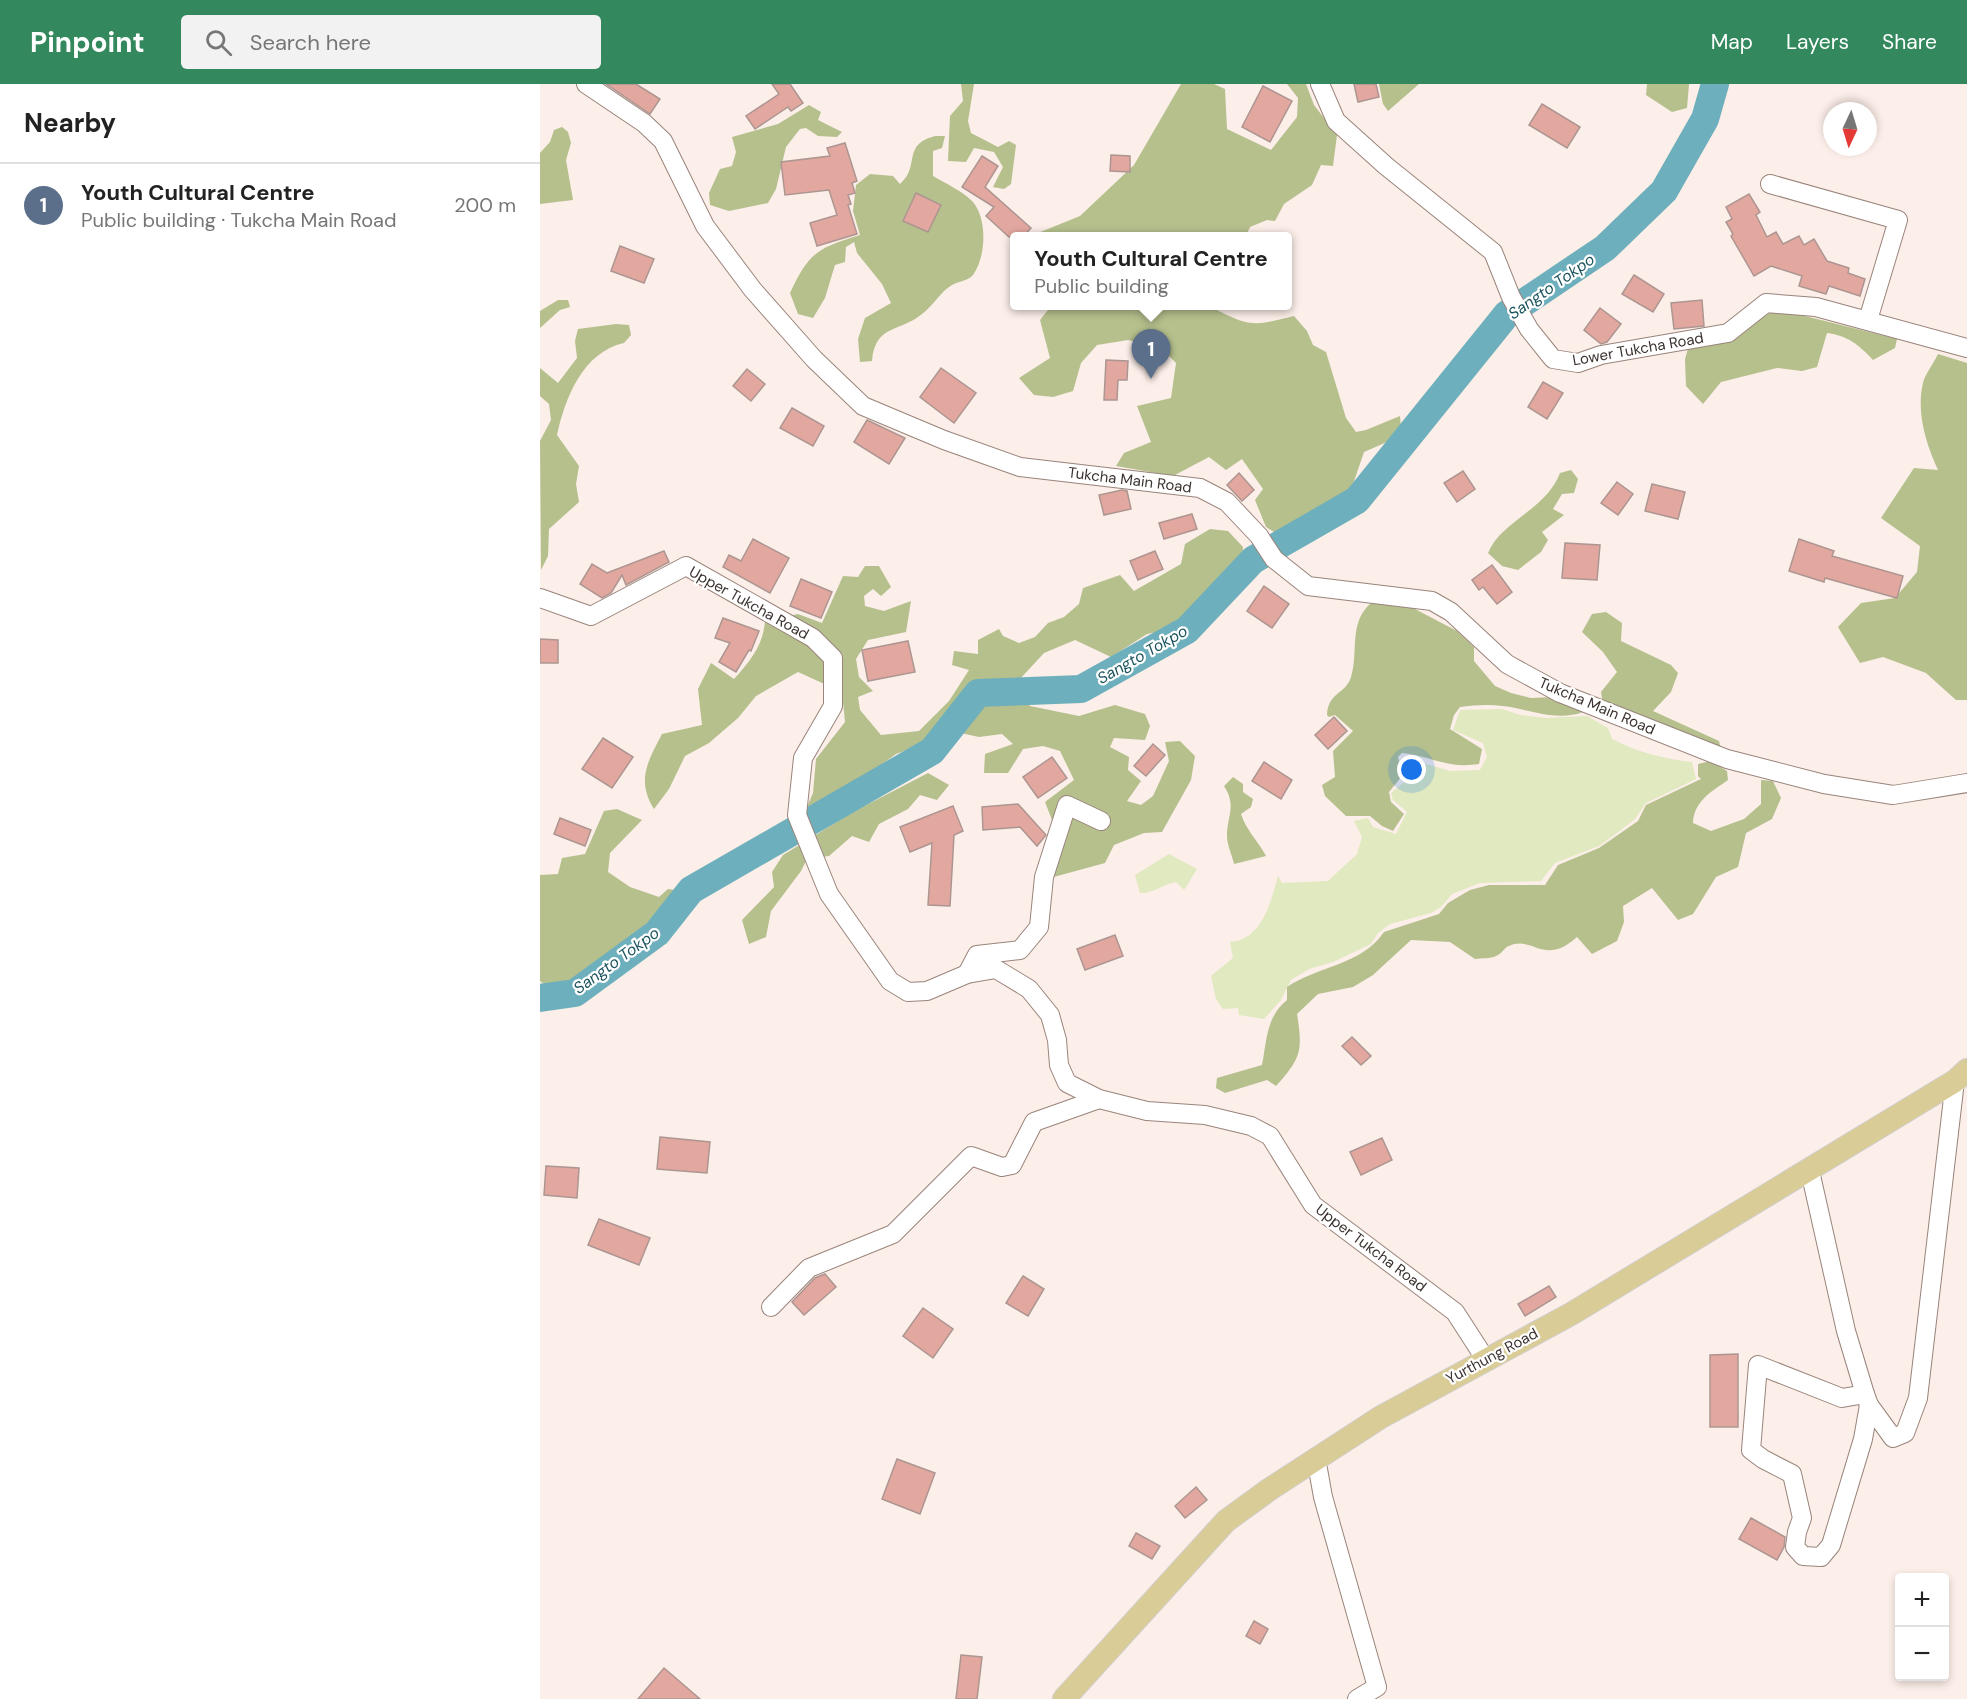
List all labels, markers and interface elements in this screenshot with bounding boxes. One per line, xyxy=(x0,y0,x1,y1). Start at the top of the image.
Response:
search box xyxy=(181,15,601,69)
text: Pinpoint xyxy=(30,24,145,61)
icon: search xyxy=(202,26,235,59)
text: Search here xyxy=(250,28,371,57)
text: Map xyxy=(1711,28,1753,56)
text: Layers xyxy=(1786,28,1849,56)
text: Share xyxy=(1882,28,1937,56)
north arrow xyxy=(1823,102,1877,156)
text: Nearby xyxy=(24,106,116,140)
text: Youth Cultural Centre xyxy=(81,178,315,207)
text: 1 xyxy=(40,192,47,218)
text: 200 m xyxy=(454,192,516,218)
text: Public building · Tukcha Main Road xyxy=(81,207,396,233)
popup xyxy=(1010,232,1292,310)
text: Youth Cultural Centre xyxy=(1034,244,1268,273)
water label: Sangto Tokpo xyxy=(1504,249,1599,324)
text: Public building xyxy=(1034,273,1169,299)
street label: Lower Tukcha Road xyxy=(1571,328,1705,370)
pin: 1 xyxy=(1132,330,1170,379)
street label: Tukcha Main Road xyxy=(1067,462,1193,498)
street label: Upper Tukcha Road xyxy=(685,562,813,644)
water label: Sangto Tokpo xyxy=(1093,620,1191,689)
street label: Tukcha Main Road xyxy=(1536,672,1658,740)
your location xyxy=(1397,755,1426,784)
water label: Sangto Tokpo xyxy=(569,922,663,999)
street label: Upper Tukcha Road xyxy=(1311,1200,1431,1296)
street label: Yurthung Road xyxy=(1443,1323,1541,1389)
map controls xyxy=(1895,1573,1949,1681)
button: + xyxy=(1895,1573,1949,1627)
button: − xyxy=(1895,1627,1949,1681)

